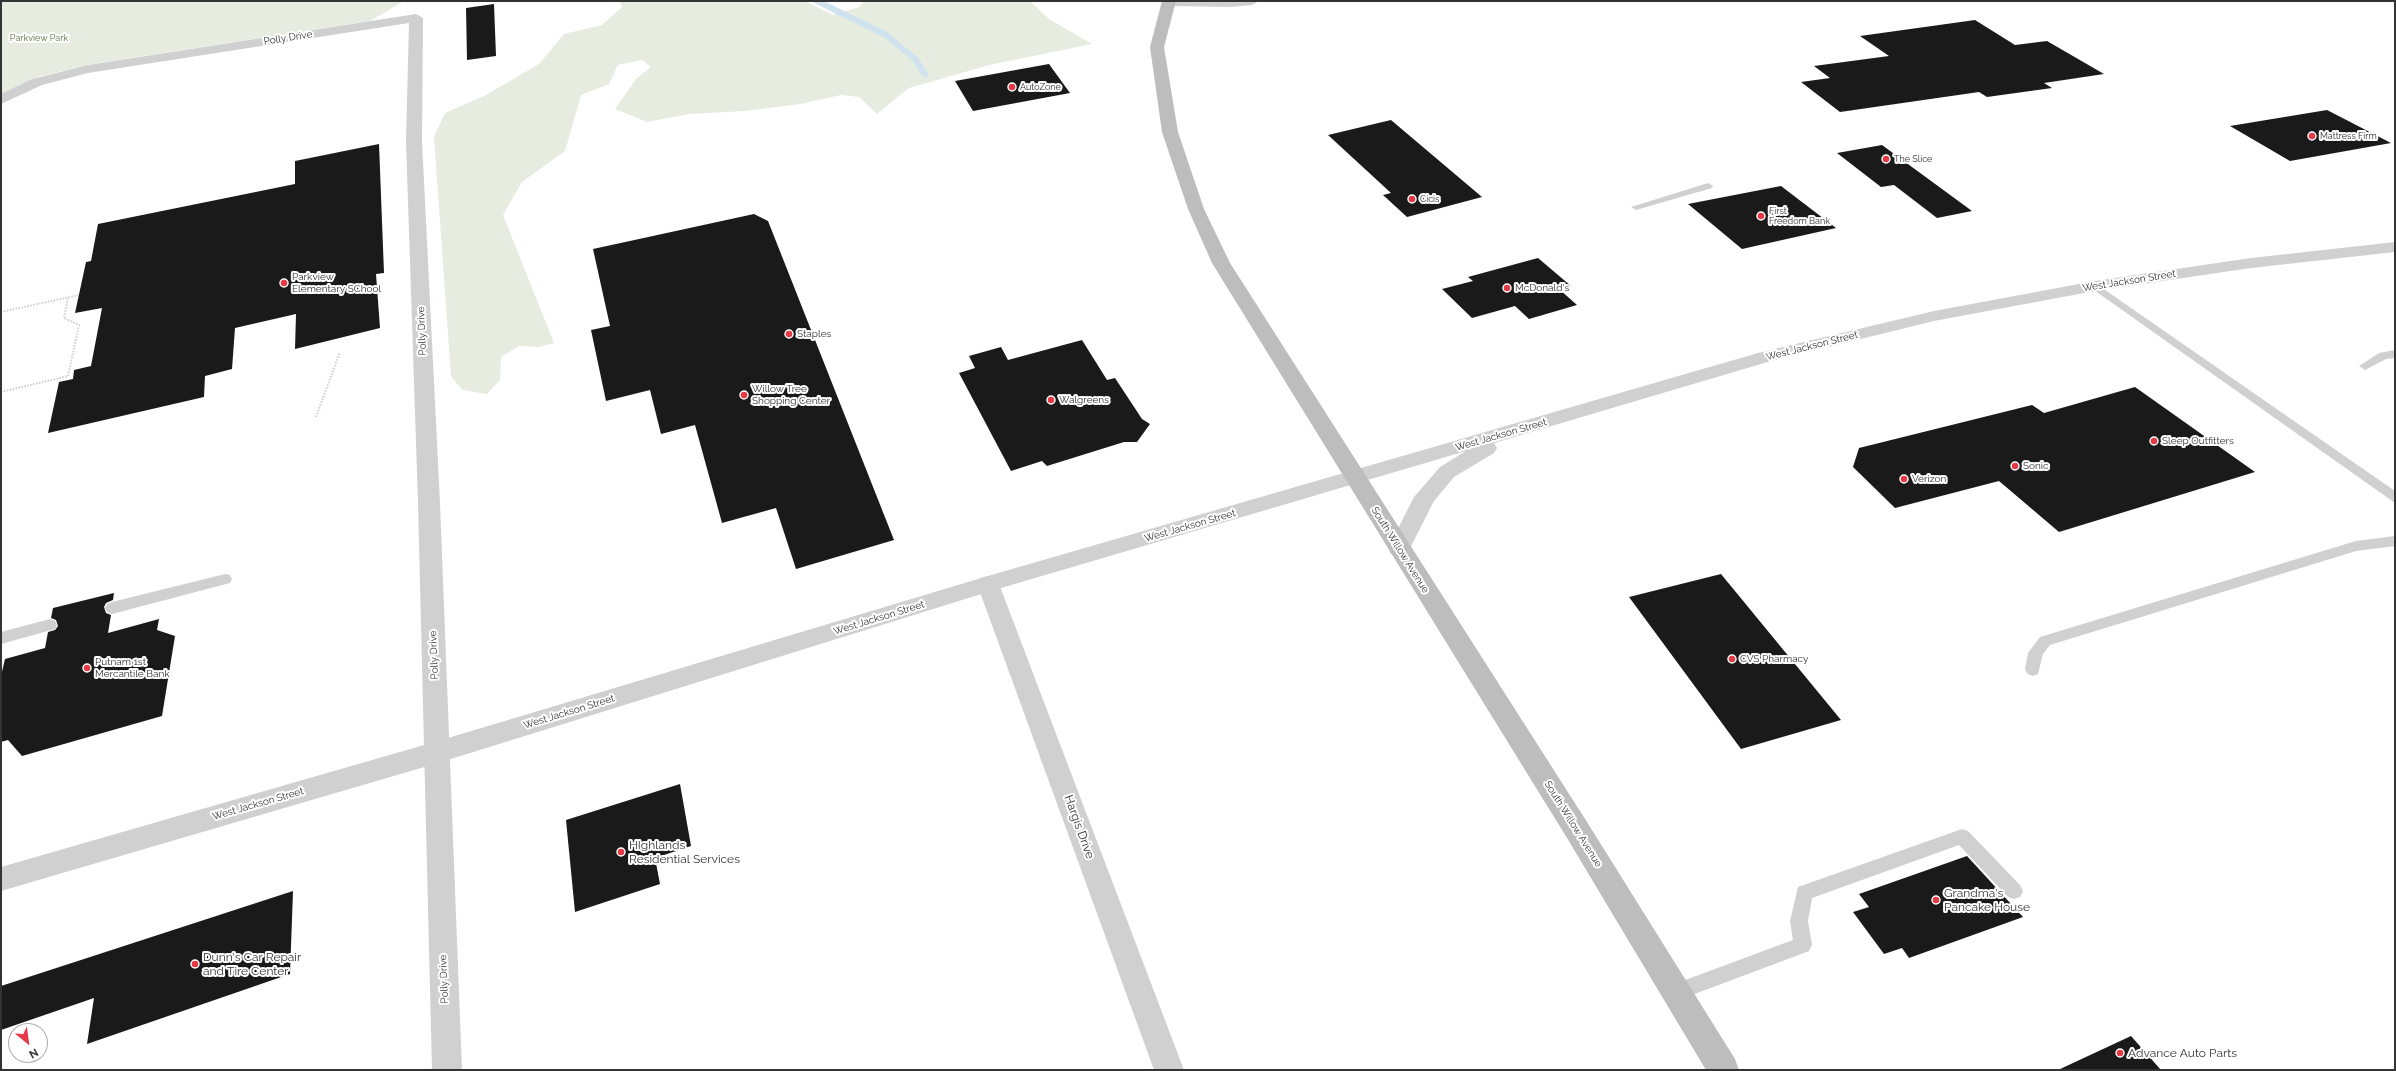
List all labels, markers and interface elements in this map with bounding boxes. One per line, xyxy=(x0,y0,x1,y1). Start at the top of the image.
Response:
street label: Polly Drive xyxy=(263,28,313,48)
park label: Parkview Park xyxy=(10,33,68,43)
marker: AutoZone xyxy=(1007,82,1017,92)
place label: AutoZone xyxy=(1020,82,1061,92)
marker: Mattress Firm xyxy=(2307,131,2317,141)
place label: Mattress Firm xyxy=(2320,131,2377,141)
marker: The Slice xyxy=(1881,154,1891,164)
place label: The Slice xyxy=(1894,154,1932,164)
marker: Cicis xyxy=(1407,194,1417,204)
place label: Cicis xyxy=(1420,194,1439,204)
place label: First Freedom Bank xyxy=(1769,206,1830,227)
marker: First Freedom Bank xyxy=(1756,211,1766,221)
street label: West Jackson Street xyxy=(2082,268,2176,294)
place label: Parkview Elementary SChool xyxy=(292,271,381,294)
marker: Parkview Elementary SChool xyxy=(279,278,289,288)
place label: McDonald's xyxy=(1515,282,1569,294)
marker: McDonald's xyxy=(1502,283,1512,293)
street label: Polly Drive xyxy=(415,306,429,356)
place label: Staples xyxy=(797,328,831,340)
marker: Staples xyxy=(784,329,794,339)
street label: West Jackson Street xyxy=(1765,329,1859,363)
place label: Willow Tree Shopping Center xyxy=(752,383,830,406)
marker: Willow Tree Shopping Center xyxy=(739,390,749,400)
place label: Walgreens xyxy=(1059,394,1109,406)
marker: Walgreens xyxy=(1046,395,1056,405)
street label: West Jackson Street xyxy=(1454,416,1548,454)
place label: Sleep Outfitters xyxy=(2162,435,2234,447)
marker: Sleep Outfitters xyxy=(2149,436,2159,446)
place label: Sonic xyxy=(2023,460,2049,472)
marker: Sonic xyxy=(2010,461,2020,471)
place label: Verizon xyxy=(1912,473,1946,485)
marker: Verizon xyxy=(1899,474,1909,484)
street label: South Willow Avenue xyxy=(1369,505,1431,595)
street label: West Jackson Street xyxy=(1143,507,1237,545)
street label: West Jackson Street xyxy=(832,598,926,638)
street label: Polly Drive xyxy=(427,630,441,680)
place label: CVS Pharmacy xyxy=(1740,653,1808,665)
marker: CVS Pharmacy xyxy=(1727,654,1737,664)
place label: Putnam 1st Mercantile Bank xyxy=(95,656,170,680)
marker: Putnam 1st Mercantile Bank xyxy=(82,663,92,673)
street label: West Jackson Street xyxy=(522,692,616,732)
street label: South Willow Avenue xyxy=(1542,779,1604,869)
street label: West Jackson Street xyxy=(211,785,305,823)
street label: Hargis Drive xyxy=(1061,793,1097,861)
place label: HIghlands Residential Services xyxy=(629,838,740,866)
marker: HIghlands Residential Services xyxy=(616,847,626,857)
place label: Grandma's Pancake House xyxy=(1944,886,2030,914)
marker: Grandma's Pancake House xyxy=(1931,895,1941,905)
place label: Dunn's Car Repair and Tire Center xyxy=(203,950,301,978)
street label: Polly Drive xyxy=(437,954,451,1004)
marker: Dunn's Car Repair and Tire Center xyxy=(190,959,200,969)
north arrow xyxy=(8,1023,48,1063)
text: N xyxy=(27,1045,40,1061)
place label: Advance Auto Parts xyxy=(2128,1046,2237,1060)
marker: Advance Auto Parts xyxy=(2115,1048,2125,1058)

